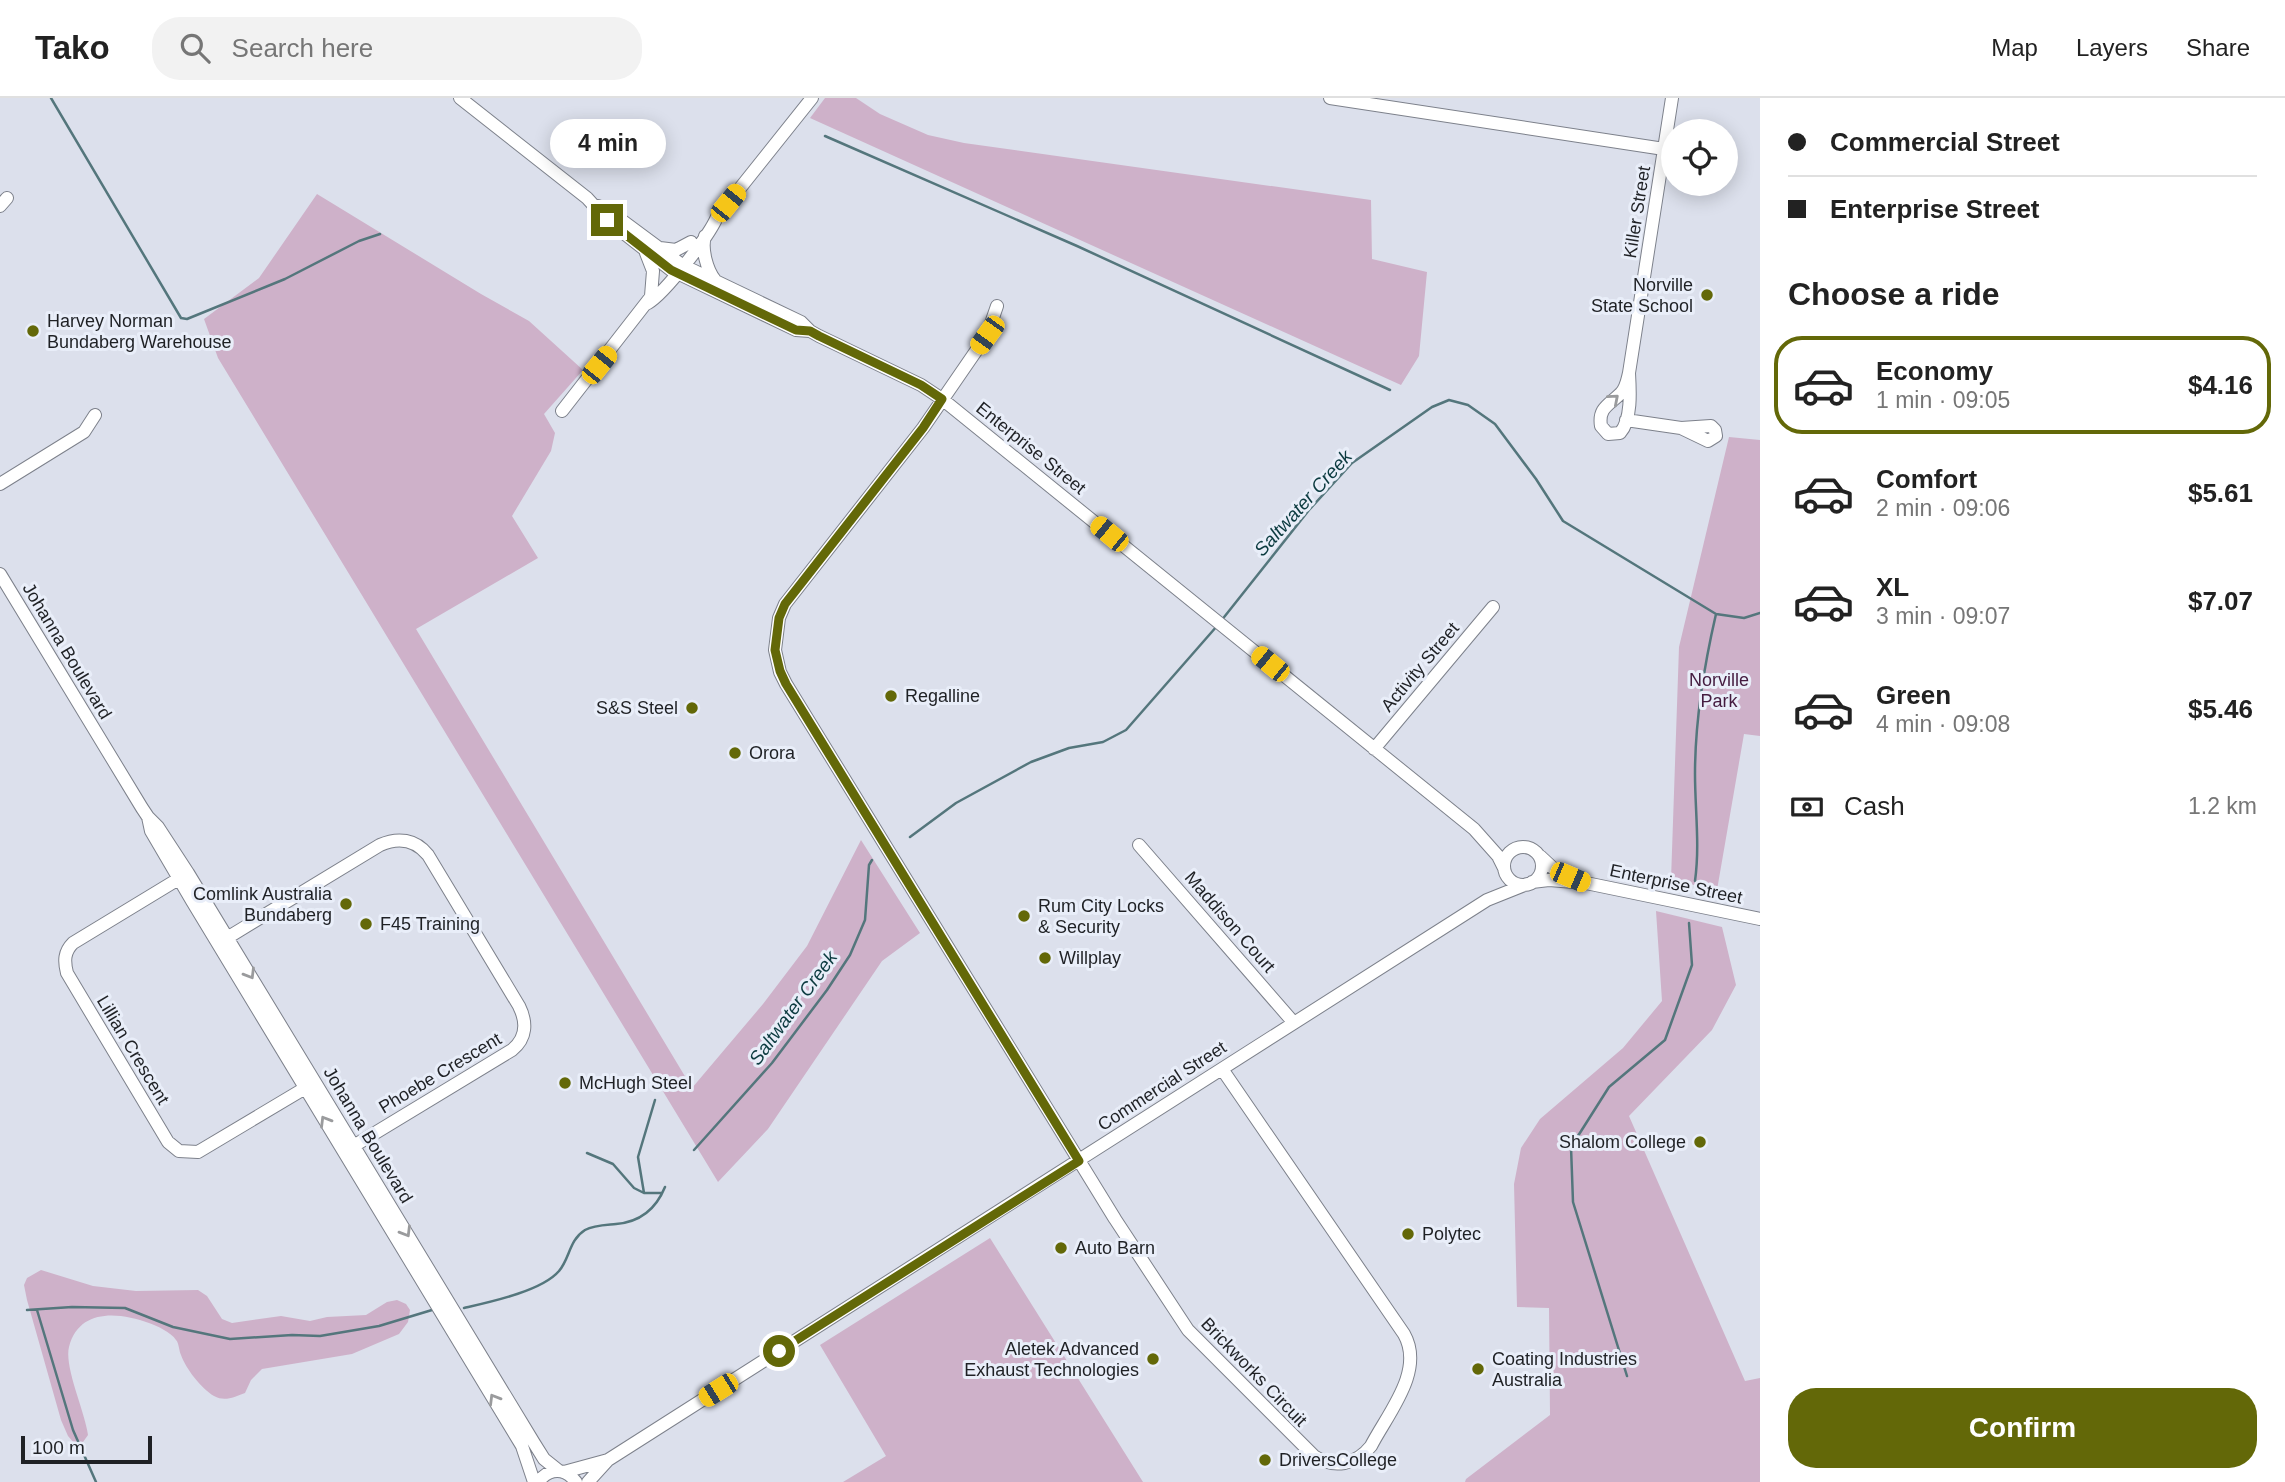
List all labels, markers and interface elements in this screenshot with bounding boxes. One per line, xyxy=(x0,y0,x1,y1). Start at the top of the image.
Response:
search box xyxy=(152,17,642,80)
text: Tako xyxy=(35,29,110,66)
icon: search xyxy=(176,29,214,67)
text: Search here xyxy=(232,33,373,63)
text: Map xyxy=(1991,34,2038,61)
text: Layers xyxy=(2076,34,2148,61)
text: Share xyxy=(2186,34,2250,61)
callout: 4 min xyxy=(549,118,665,167)
map controls xyxy=(1661,119,1738,196)
button: locate xyxy=(1661,119,1738,196)
text: Commercial Street xyxy=(1830,127,2060,157)
text: 4 min xyxy=(578,130,638,156)
street label: Killer Street xyxy=(1620,164,1654,260)
car xyxy=(707,180,750,226)
text: Enterprise Street xyxy=(1830,194,2040,224)
route end xyxy=(591,204,623,236)
place label: Norville State School xyxy=(1591,275,1693,316)
text: Choose a ride xyxy=(1788,276,2000,312)
marker: Norville State School xyxy=(1699,287,1715,303)
place label: Harvey Norman Bundaberg Warehouse xyxy=(47,311,231,352)
car xyxy=(967,312,1008,358)
marker: Harvey Norman Bundaberg Warehouse xyxy=(25,323,41,339)
car xyxy=(578,342,621,388)
icon: car xyxy=(1792,354,1855,417)
text: Economy xyxy=(1876,356,1993,386)
text: $4.16 xyxy=(2188,370,2253,400)
text: 1 min · 09:05 xyxy=(1876,387,2010,413)
one-way arrow xyxy=(1606,395,1619,407)
street label: Enterprise Street xyxy=(972,398,1090,498)
water label: Saltwater Creek xyxy=(1250,445,1357,560)
icon: car xyxy=(1792,462,1855,525)
text: Comfort xyxy=(1876,464,1977,494)
text: $5.61 xyxy=(2188,478,2253,508)
text: 2 min · 09:06 xyxy=(1876,495,2010,521)
car xyxy=(1087,513,1132,555)
icon: car xyxy=(1792,570,1855,633)
text: XL xyxy=(1876,572,1909,602)
street label: Johanna Boulevard xyxy=(18,579,116,723)
text: $7.07 xyxy=(2188,586,2253,616)
text: 3 min · 09:07 xyxy=(1876,603,2010,629)
street label: Activity Street xyxy=(1377,618,1463,716)
car xyxy=(1248,643,1293,685)
park label: Norville Park xyxy=(1689,670,1749,711)
icon: car xyxy=(1792,678,1855,741)
text: Green xyxy=(1876,680,1951,710)
place label: Regalline xyxy=(905,686,980,706)
marker: Regalline xyxy=(883,688,899,704)
text: $5.46 xyxy=(2188,694,2253,724)
place label: S&S Steel xyxy=(596,698,678,718)
marker: S&S Steel xyxy=(684,700,700,716)
text: 4 min · 09:08 xyxy=(1876,711,2010,737)
place label: Orora xyxy=(749,743,796,763)
marker: Orora xyxy=(727,745,743,761)
icon: cash xyxy=(1788,788,1826,826)
text: Cash xyxy=(1844,791,1905,821)
text: 1.2 km xyxy=(2188,793,2257,819)
car xyxy=(1547,859,1594,895)
street label: Enterprise Street xyxy=(1608,860,1744,908)
street label: Maddison Court xyxy=(1181,867,1279,977)
place label: Comlink Australia Bundaberg xyxy=(193,884,333,925)
marker: Comlink Australia Bundaberg xyxy=(338,896,354,912)
place label: Rum City Locks & Security xyxy=(1038,896,1164,937)
marker: Rum City Locks & Security xyxy=(1016,908,1032,924)
place label: F45 Training xyxy=(380,914,480,934)
marker: F45 Training xyxy=(358,916,374,932)
water label: Saltwater Creek xyxy=(745,946,842,1069)
place label: Willplay xyxy=(1059,948,1121,968)
marker: Willplay xyxy=(1037,950,1053,966)
one-way arrow xyxy=(241,967,254,980)
street label: Lillian Crescent xyxy=(93,992,173,1108)
street label: Phoebe Crescent xyxy=(375,1029,505,1117)
street label: Commercial Street xyxy=(1094,1037,1230,1135)
street label: Johanna Boulevard xyxy=(319,1063,417,1207)
place label: McHugh Steel xyxy=(579,1073,692,1093)
marker: McHugh Steel xyxy=(557,1075,573,1091)
one-way arrow xyxy=(321,1115,334,1128)
place label: Shalom College xyxy=(1559,1132,1686,1152)
marker: Shalom College xyxy=(1692,1134,1708,1150)
one-way arrow xyxy=(398,1224,411,1237)
place label: Polytec xyxy=(1422,1224,1481,1244)
marker: Polytec xyxy=(1400,1226,1416,1242)
place label: Auto Barn xyxy=(1075,1238,1155,1258)
marker: Auto Barn xyxy=(1053,1240,1069,1256)
street label: Brickworks Circuit xyxy=(1197,1314,1311,1430)
route start xyxy=(763,1335,795,1367)
place label: Aletek Advanced Exhaust Technologies xyxy=(964,1339,1139,1380)
place label: Coating Industries Australia xyxy=(1492,1349,1637,1390)
marker: Aletek Advanced Exhaust Technologies xyxy=(1145,1351,1161,1367)
marker: Coating Industries Australia xyxy=(1470,1361,1486,1377)
car xyxy=(695,1370,742,1410)
button: Confirm xyxy=(1788,1388,2257,1468)
one-way arrow xyxy=(489,1394,502,1407)
scale bar xyxy=(21,1433,152,1465)
text: 100 m xyxy=(32,1437,85,1458)
place label: DriversCollege xyxy=(1279,1450,1397,1470)
marker: DriversCollege xyxy=(1257,1452,1273,1468)

